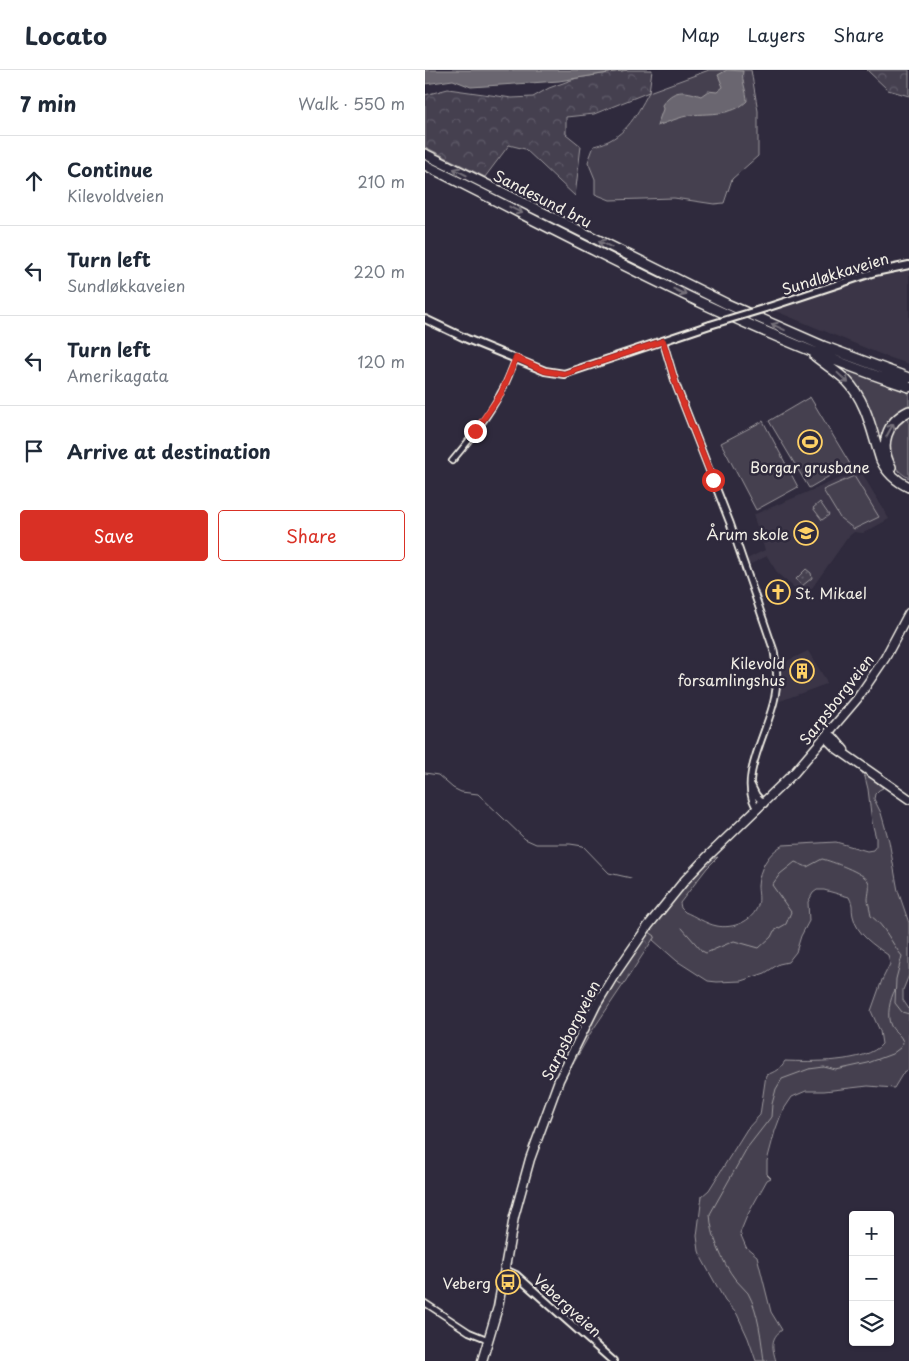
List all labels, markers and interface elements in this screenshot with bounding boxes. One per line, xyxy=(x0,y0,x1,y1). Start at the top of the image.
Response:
text: Locato xyxy=(25,17,107,53)
text: Map xyxy=(681,21,720,48)
text: Layers xyxy=(748,21,805,48)
text: Share xyxy=(833,21,884,48)
text: 7 min xyxy=(20,87,76,119)
text: Walk · 550 m xyxy=(298,91,405,115)
text: Continue xyxy=(67,155,153,183)
street label: Sandesund bru xyxy=(490,163,596,233)
one-way arrow xyxy=(453,166,468,176)
icon: ahead xyxy=(20,167,48,195)
text: 210 m xyxy=(357,169,405,193)
text: Kilevoldveien xyxy=(67,183,164,207)
one-way arrow xyxy=(508,205,523,215)
one-way arrow xyxy=(598,239,613,249)
text: Turn left xyxy=(67,245,151,273)
street label: Sundløkkaveien xyxy=(779,246,891,300)
icon: left xyxy=(20,257,48,285)
text: 220 m xyxy=(354,259,405,283)
text: Sundløkkaveien xyxy=(67,273,185,297)
one-way arrow xyxy=(672,287,687,297)
one-way arrow xyxy=(771,322,786,332)
text: Turn left xyxy=(67,335,151,363)
icon: left xyxy=(20,347,48,375)
text: 120 m xyxy=(358,349,405,373)
text: Amerikagata xyxy=(67,363,169,387)
one-way arrow xyxy=(837,372,850,384)
route end xyxy=(464,420,487,443)
one-way arrow xyxy=(885,423,895,438)
sports icon: Borgar grusbane xyxy=(797,429,823,455)
icon: arrive xyxy=(20,437,48,465)
text: Arrive at destination xyxy=(67,437,271,465)
place label: Borgar grusbane xyxy=(750,455,870,478)
route start xyxy=(702,469,725,492)
button: Save xyxy=(20,510,208,561)
button: Share xyxy=(218,510,405,561)
school or university icon: Årum skole xyxy=(793,520,819,546)
place label: Årum skole xyxy=(706,522,789,545)
church icon: St. Mikael xyxy=(765,579,791,605)
place label: St. Mikael xyxy=(795,581,867,604)
street label: Sarpsborgveien xyxy=(793,649,879,749)
place label: Kilevold forsamlingshus xyxy=(678,651,785,691)
building icon: Kilevold forsamlingshus xyxy=(789,658,815,684)
street label: Sarpsborgveien xyxy=(535,976,605,1084)
map controls xyxy=(849,1211,894,1346)
button: + xyxy=(849,1211,894,1256)
button: − xyxy=(849,1256,894,1301)
street label: Vebergveien xyxy=(529,1268,607,1342)
bus stop icon: Veberg xyxy=(495,1269,521,1295)
place label: Veberg xyxy=(443,1271,491,1294)
button: layers xyxy=(849,1301,894,1346)

